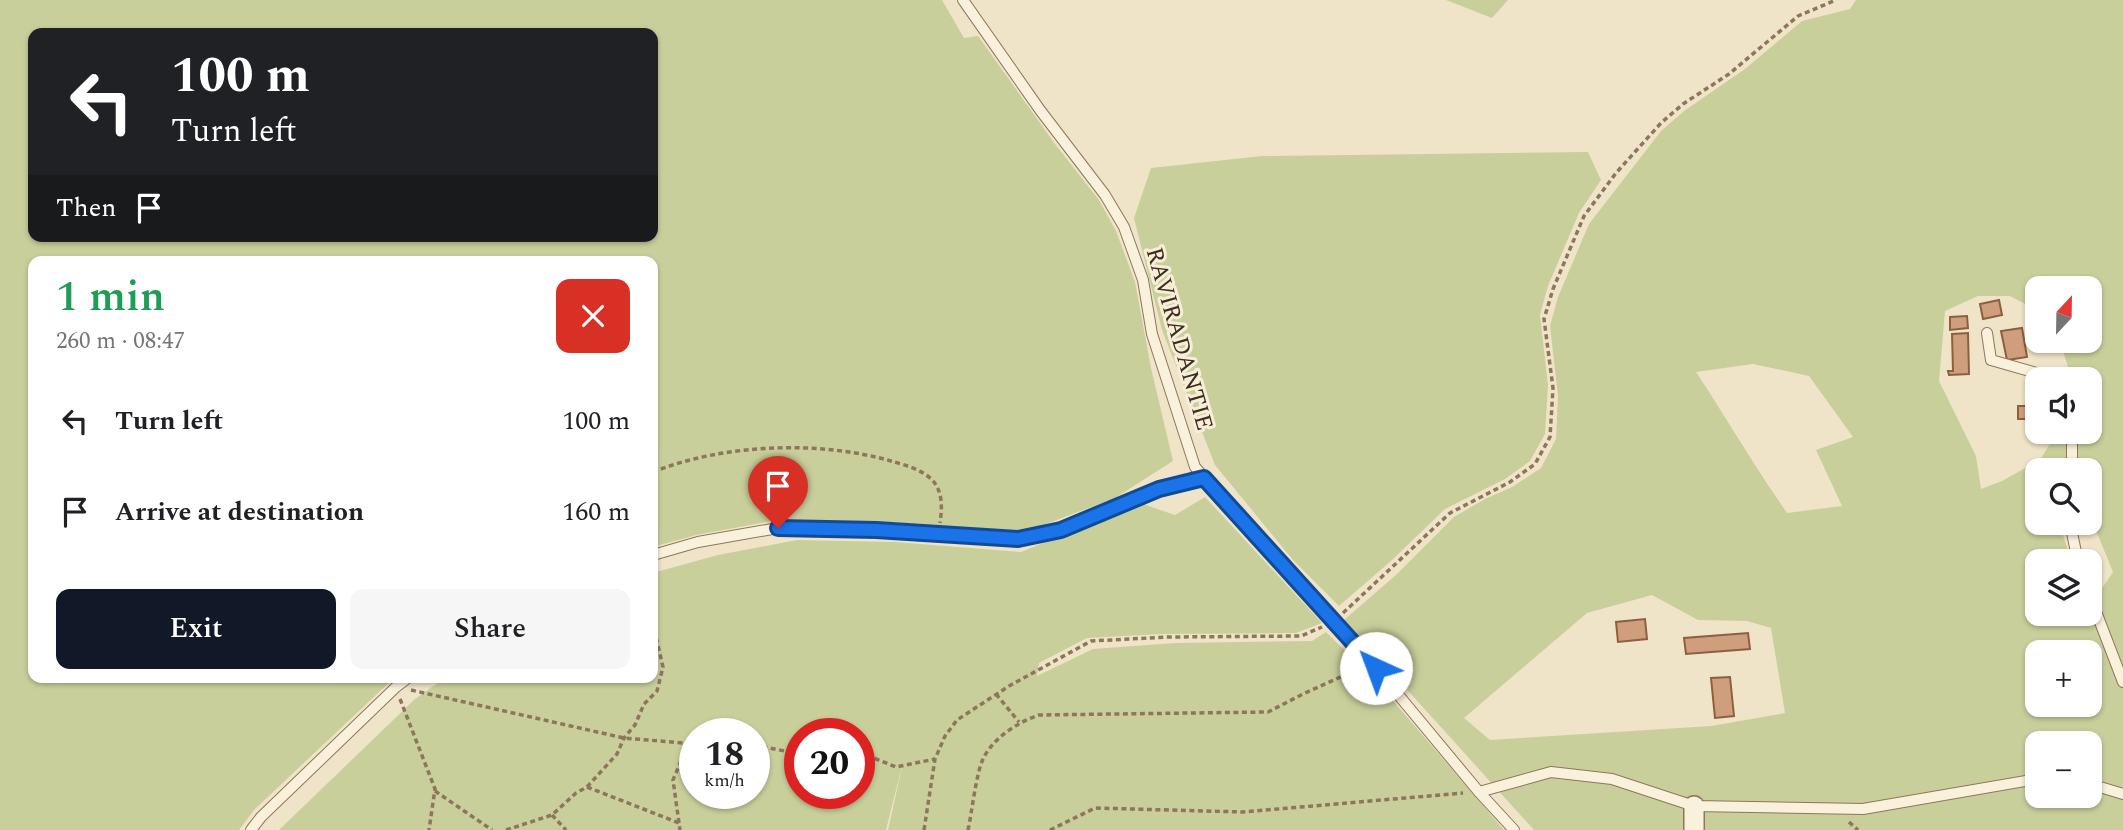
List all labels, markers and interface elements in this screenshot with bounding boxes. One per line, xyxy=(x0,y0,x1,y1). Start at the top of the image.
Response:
text: 100 m xyxy=(171,39,310,114)
icon: left xyxy=(56,56,147,147)
text: Turn left xyxy=(171,107,297,156)
text: Then xyxy=(56,188,116,228)
icon: arrive xyxy=(130,189,168,227)
street label: RAVIRADANTIE xyxy=(1136,243,1222,435)
text: 1 min xyxy=(56,266,165,329)
north arrow xyxy=(2025,276,2102,354)
map controls xyxy=(2025,276,2102,808)
button: close xyxy=(556,279,630,353)
text: 260 m · 08:47 xyxy=(56,324,185,359)
button: sound xyxy=(2025,367,2102,444)
text: Turn left xyxy=(115,401,223,441)
text: 100 m xyxy=(562,401,630,441)
icon: left xyxy=(56,402,94,440)
pin xyxy=(748,456,808,528)
button: search xyxy=(2025,458,2102,535)
icon: arrive xyxy=(759,467,797,505)
text: Arrive at destination xyxy=(115,492,364,532)
text: 160 m xyxy=(562,492,630,532)
icon: arrive xyxy=(56,493,94,531)
button: layers xyxy=(2025,549,2102,626)
button: Exit xyxy=(56,589,336,669)
button: Share xyxy=(350,589,630,669)
position arrow xyxy=(1339,631,1413,705)
button: + xyxy=(2025,640,2102,717)
speed limit sign: 20 xyxy=(784,718,875,809)
text: 18 xyxy=(705,728,744,781)
button: − xyxy=(2025,731,2102,808)
text: km/h xyxy=(704,767,745,794)

